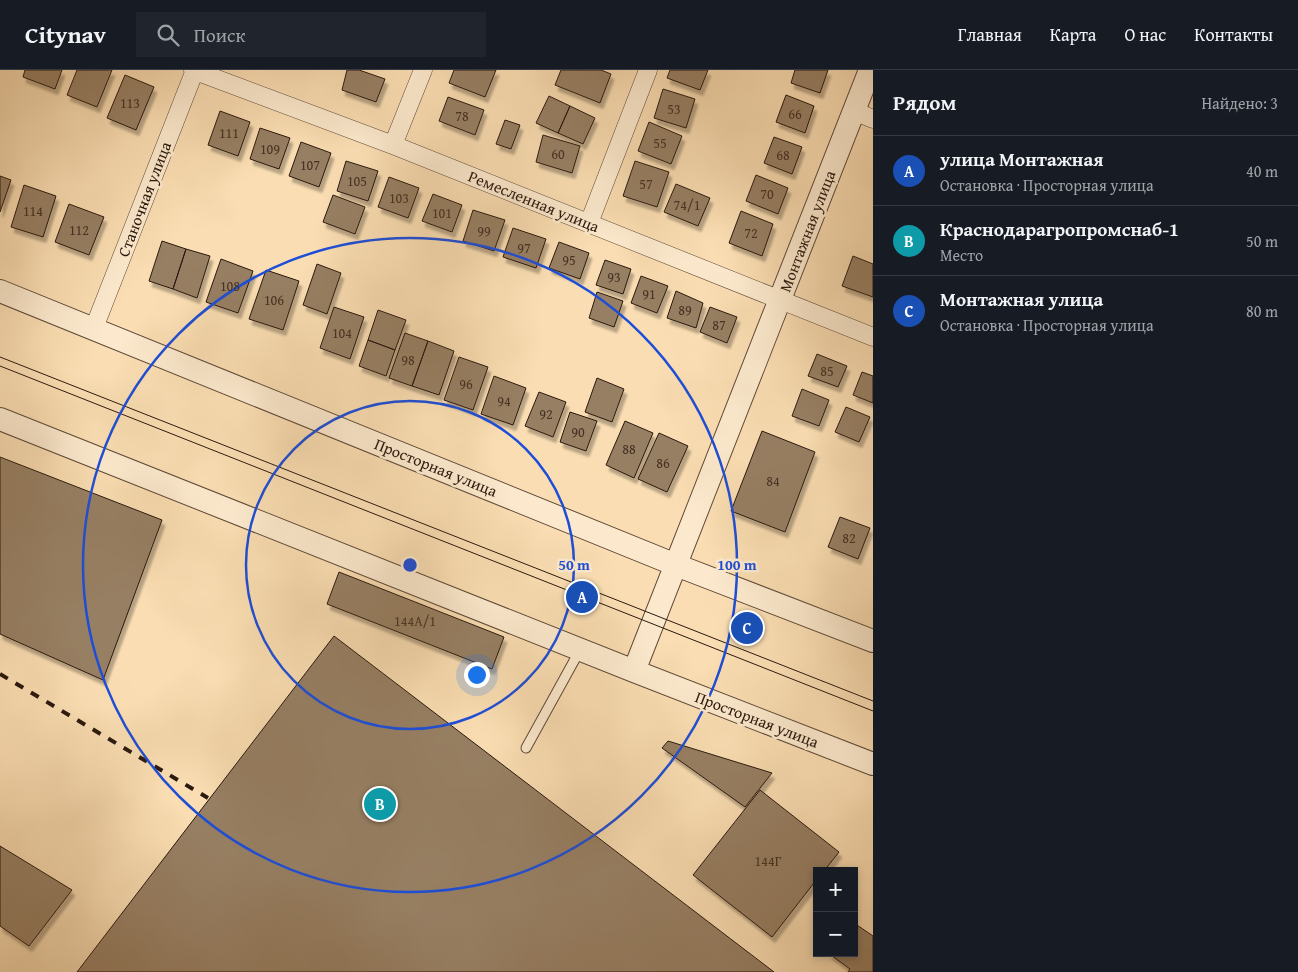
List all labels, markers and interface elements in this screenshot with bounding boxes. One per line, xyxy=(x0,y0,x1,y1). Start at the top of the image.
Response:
search box xyxy=(136,12,486,57)
text: Citynav xyxy=(25,17,106,52)
icon: search xyxy=(154,21,182,49)
text: Поиск xyxy=(194,21,245,49)
text: Главная xyxy=(958,21,1022,48)
text: Карта xyxy=(1050,21,1096,48)
text: О нас xyxy=(1124,21,1166,48)
text: Контакты xyxy=(1194,21,1273,48)
text: Рядом xyxy=(893,87,956,118)
text: Найдено: 3 xyxy=(1201,91,1278,115)
house number: 113 xyxy=(120,93,140,113)
house number: 53 xyxy=(667,99,681,119)
house number: 66 xyxy=(788,104,802,124)
house number: 78 xyxy=(455,106,469,126)
house number: 111 xyxy=(219,123,239,143)
house number: 55 xyxy=(653,133,667,153)
street label: Станочная улица xyxy=(111,138,177,260)
house number: 109 xyxy=(260,139,280,159)
house number: 60 xyxy=(551,144,565,164)
house number: 68 xyxy=(776,145,790,165)
text: улица Монтажная xyxy=(940,145,1103,173)
house number: 107 xyxy=(300,155,320,175)
text: A xyxy=(904,159,914,183)
text: 40 m xyxy=(1246,159,1278,183)
street label: Ремесленная улица xyxy=(465,164,603,238)
street label: Монтажная улица xyxy=(773,166,841,295)
house number: 105 xyxy=(347,171,367,191)
text: Остановка · Просторная улица xyxy=(940,173,1154,197)
house number: 57 xyxy=(639,174,653,194)
house number: 70 xyxy=(760,184,774,204)
house number: 103 xyxy=(389,188,409,208)
house number: 74/1 xyxy=(674,195,700,215)
house number: 114 xyxy=(23,201,43,221)
house number: 101 xyxy=(432,203,452,223)
text: Краснодарагропромснаб-1 xyxy=(940,215,1179,243)
house number: 112 xyxy=(69,220,89,240)
house number: 99 xyxy=(477,221,491,241)
house number: 72 xyxy=(744,223,758,243)
text: B xyxy=(904,229,914,253)
text: 50 m xyxy=(1246,229,1278,253)
house number: 97 xyxy=(517,238,531,258)
text: Место xyxy=(940,243,983,267)
house number: 95 xyxy=(562,250,576,270)
house number: 93 xyxy=(607,267,621,287)
house number: 108 xyxy=(220,276,240,296)
house number: 91 xyxy=(642,284,656,304)
text: Монтажная улица xyxy=(940,285,1103,313)
house number: 106 xyxy=(264,290,284,310)
text: C xyxy=(904,299,914,323)
text: 80 m xyxy=(1246,299,1278,323)
house number: 89 xyxy=(678,300,692,320)
text: Остановка · Просторная улица xyxy=(940,313,1154,337)
house number: 87 xyxy=(712,315,726,335)
house number: 104 xyxy=(332,323,352,343)
house number: 98 xyxy=(401,350,415,370)
house number: 85 xyxy=(820,361,834,381)
house number: 96 xyxy=(459,374,473,394)
house number: 94 xyxy=(497,391,511,411)
house number: 92 xyxy=(539,404,553,424)
house number: 90 xyxy=(571,422,585,442)
street label: Просторная улица xyxy=(371,431,501,503)
house number: 88 xyxy=(622,439,636,459)
house number: 86 xyxy=(656,453,670,473)
house number: 84 xyxy=(766,471,780,491)
house number: 82 xyxy=(842,528,856,548)
text: 50 m xyxy=(558,554,590,575)
text: 100 m xyxy=(717,554,757,575)
centre of rings xyxy=(401,556,419,574)
pin: A xyxy=(566,578,598,616)
pin: C xyxy=(731,609,763,647)
house number: 144А/1 xyxy=(394,611,436,631)
your location xyxy=(464,662,490,688)
street label: Просторная улица xyxy=(692,684,823,754)
pin: B xyxy=(364,785,396,823)
house number: 144Г xyxy=(754,851,782,871)
map controls xyxy=(813,867,858,957)
button: + xyxy=(813,867,858,912)
button: − xyxy=(813,912,858,957)

